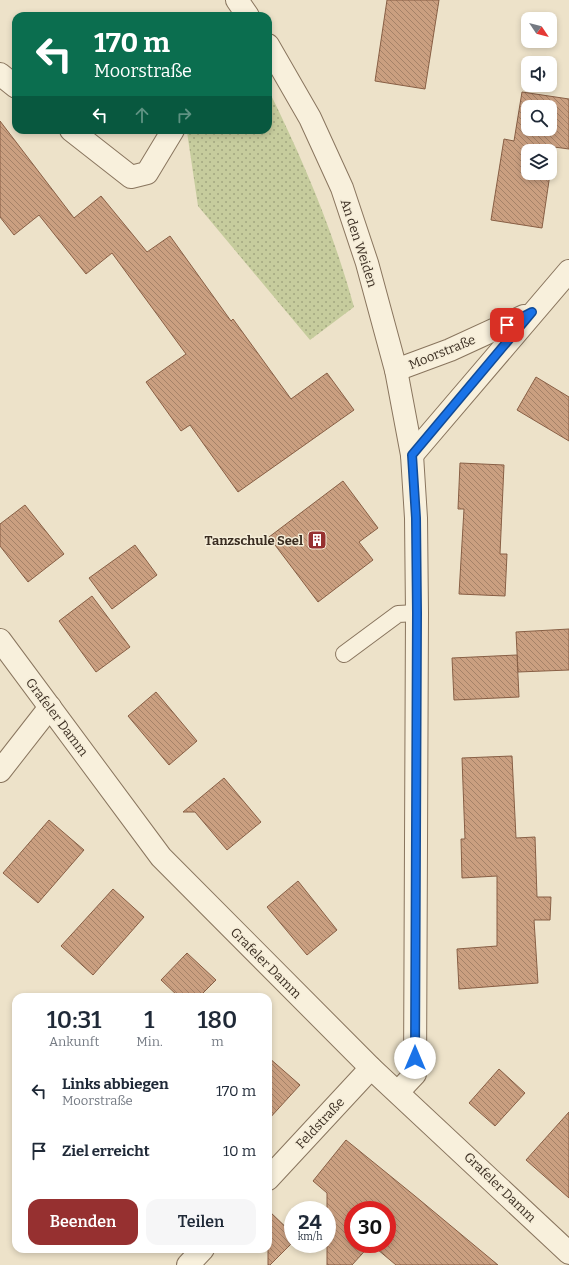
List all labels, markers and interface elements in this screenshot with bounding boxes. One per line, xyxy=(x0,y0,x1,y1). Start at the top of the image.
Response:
north arrow xyxy=(521,12,557,48)
map controls xyxy=(521,12,557,180)
text: 170 m xyxy=(94,26,170,59)
icon: left xyxy=(28,28,80,80)
button: sound xyxy=(521,56,557,92)
text: Moorstraße xyxy=(94,60,192,82)
button: search xyxy=(521,100,557,136)
icon: left xyxy=(89,104,111,126)
icon: ahead xyxy=(131,104,153,126)
icon: right xyxy=(173,104,195,126)
button: layers xyxy=(521,144,557,180)
street label: An den Weiden xyxy=(338,197,381,290)
pin xyxy=(490,308,524,342)
icon: arrive xyxy=(496,314,518,336)
street label: Moorstraße xyxy=(406,332,478,372)
building icon: Tanzschule Seel xyxy=(306,529,328,551)
place label: Tanzschule Seel xyxy=(204,533,303,548)
street label: Grafeler Damm xyxy=(23,675,92,759)
street label: Grafeler Damm xyxy=(228,925,305,1002)
text: 10:31 xyxy=(47,1006,101,1034)
text: 1 xyxy=(144,1006,155,1034)
text: 180 xyxy=(197,1006,237,1034)
text: Ankunft xyxy=(49,1034,99,1049)
text: Min. xyxy=(136,1034,163,1049)
text: m xyxy=(211,1034,224,1049)
position arrow xyxy=(394,1037,436,1079)
text: Links abbiegen xyxy=(62,1075,169,1093)
icon: left xyxy=(28,1080,50,1102)
text: 170 m xyxy=(216,1082,256,1100)
text: Moorstraße xyxy=(62,1093,133,1108)
street label: Feldstraße xyxy=(293,1094,347,1152)
icon: arrive xyxy=(28,1140,50,1162)
text: Ziel erreicht xyxy=(62,1142,150,1160)
text: 10 m xyxy=(223,1142,256,1160)
street label: Grafeler Damm xyxy=(461,1149,539,1225)
button: Beenden xyxy=(28,1199,138,1245)
button: Teilen xyxy=(146,1199,256,1245)
speed limit sign: 30 xyxy=(344,1201,396,1253)
text: 24 xyxy=(298,1210,322,1234)
text: km/h xyxy=(298,1231,322,1243)

